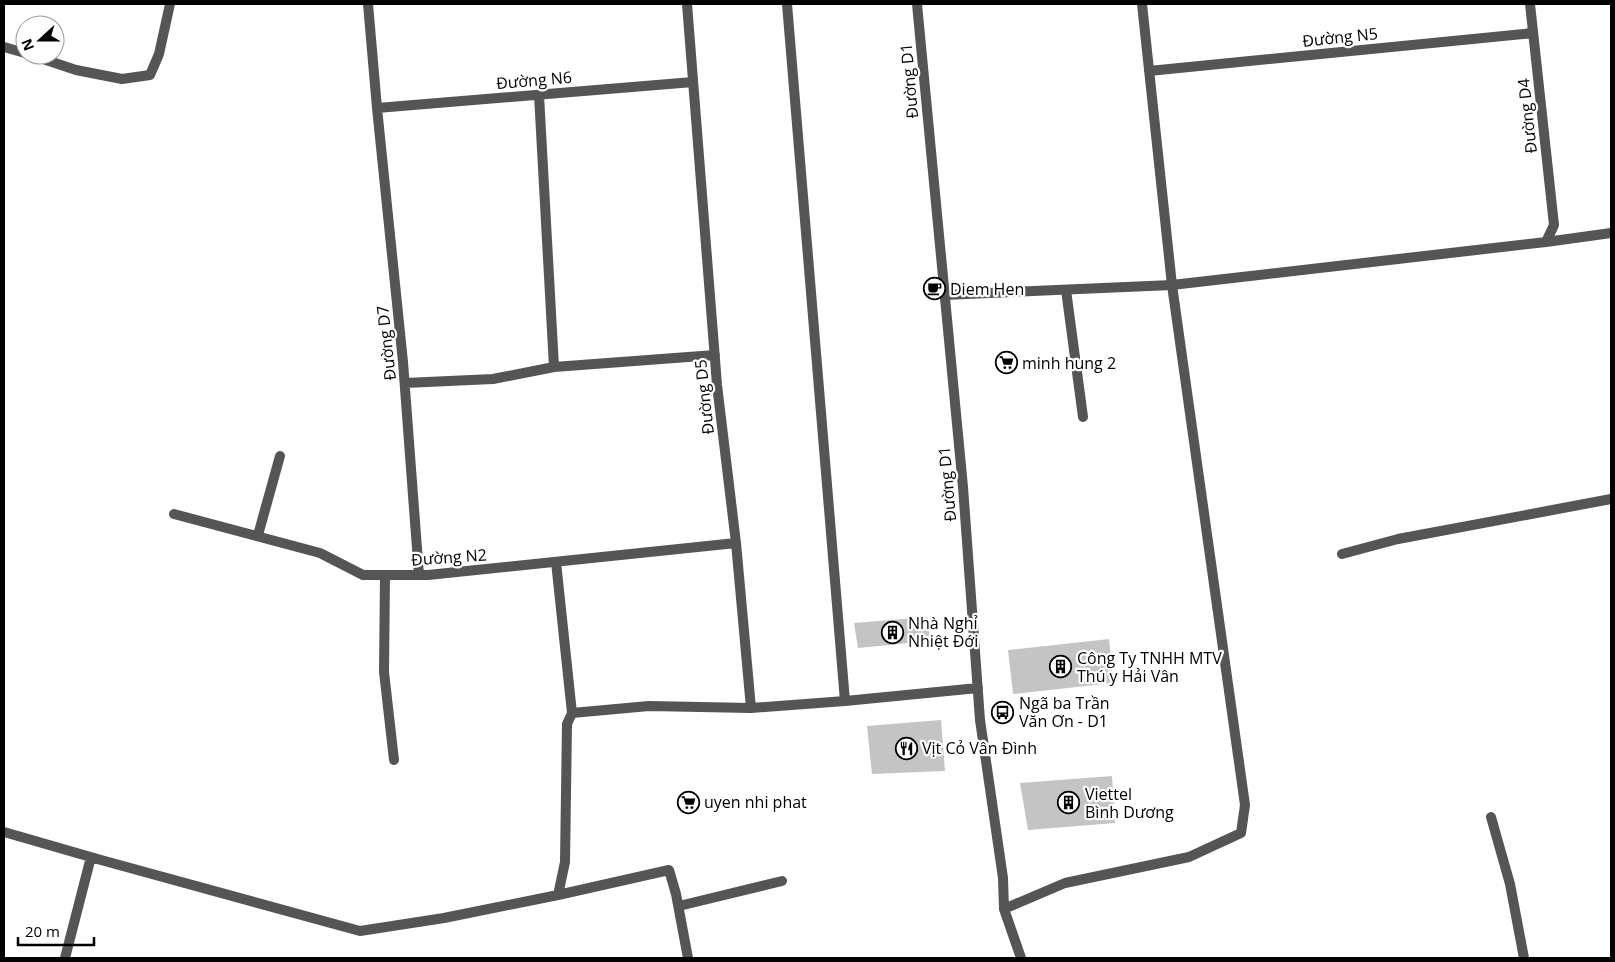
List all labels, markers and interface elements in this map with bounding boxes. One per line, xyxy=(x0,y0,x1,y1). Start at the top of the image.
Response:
north arrow xyxy=(15,15,65,65)
street label: Đường N5 xyxy=(1301,22,1379,52)
text: N xyxy=(16,36,38,54)
street label: Đường D1 xyxy=(895,42,923,120)
street label: Đường N6 xyxy=(495,66,573,94)
street label: Đường D4 xyxy=(1512,77,1542,155)
cafe icon: Diem Hen xyxy=(922,277,946,301)
place label: Diem Hen xyxy=(950,278,1024,300)
street label: Đường D7 xyxy=(371,304,401,382)
supermarket icon: minh hung 2 xyxy=(994,351,1018,375)
place label: minh hung 2 xyxy=(1022,352,1116,374)
street label: Đường D5 xyxy=(689,358,719,436)
street label: Đường D1 xyxy=(933,445,961,523)
street label: Đường N2 xyxy=(410,543,488,571)
place label: Nhà Nghỉ Nhiệt Đới xyxy=(908,612,978,652)
building icon: Nhà Nghỉ Nhiệt Đới xyxy=(880,620,904,644)
place label: Công Ty TNHH MTV Thú y Hải Vân xyxy=(1077,647,1222,687)
building icon: Công Ty TNHH MTV Thú y Hải Vân xyxy=(1049,655,1073,679)
place label: Ngã ba Trần Văn Ơn - D1 xyxy=(1019,692,1110,732)
bus stop icon: Ngã ba Trần Văn Ơn - D1 xyxy=(991,700,1015,724)
restaurant icon: Vịt Cỏ Vân Đình xyxy=(894,736,918,760)
place label: Vịt Cỏ Vân Đình xyxy=(922,737,1037,759)
place label: Viettel Bình Dương xyxy=(1085,783,1174,823)
supermarket icon: uyen nhi phat xyxy=(676,790,700,814)
place label: uyen nhi phat xyxy=(704,791,807,813)
building icon: Viettel Bình Dương xyxy=(1057,791,1081,815)
scale bar xyxy=(18,914,94,946)
text: 20 m xyxy=(25,921,60,941)

